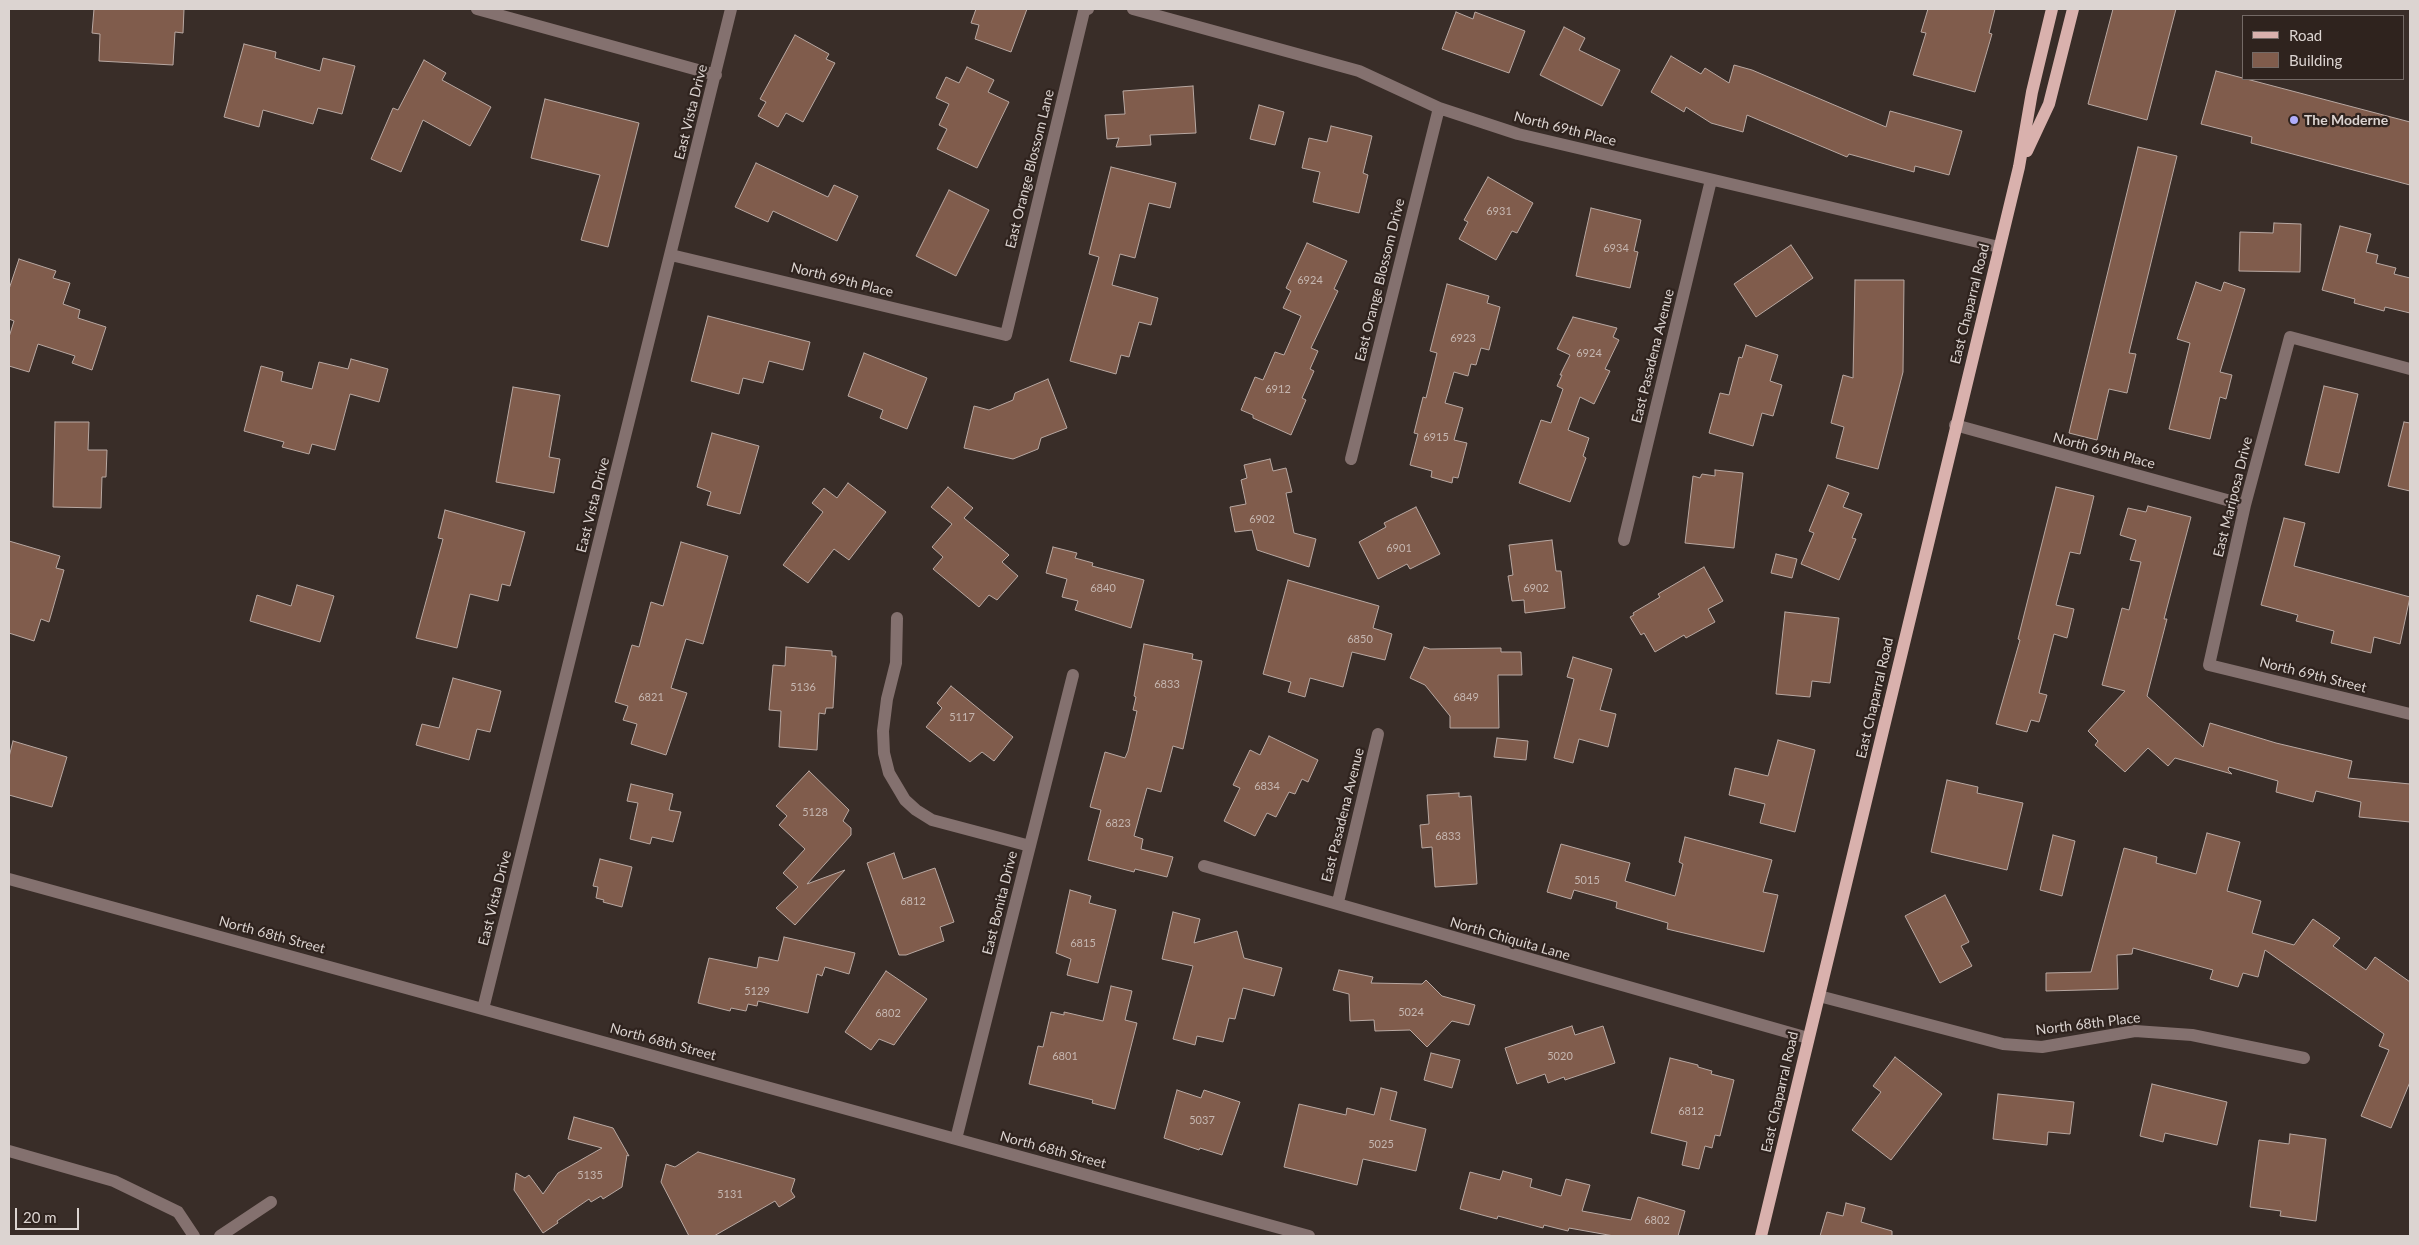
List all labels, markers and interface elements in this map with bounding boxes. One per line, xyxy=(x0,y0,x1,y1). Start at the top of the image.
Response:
legend xyxy=(2242,15,2404,80)
text: Road xyxy=(2289,26,2322,44)
text: Building xyxy=(2289,51,2342,69)
street label: East Vista Drive xyxy=(671,63,711,161)
street label: East Orange Blossom Lane xyxy=(1002,88,1058,250)
street label: North 69th Place xyxy=(1512,108,1618,150)
place label: The Moderne xyxy=(2304,112,2388,128)
marker: The Moderne xyxy=(2288,114,2300,126)
street label: East Orange Blossom Drive xyxy=(1352,197,1408,363)
house number: 6931 xyxy=(1486,204,1512,218)
house number: 6934 xyxy=(1603,241,1629,255)
street label: East Chaparral Road xyxy=(1947,242,1993,366)
street label: North 69th Place xyxy=(789,259,895,301)
house number: 6924 xyxy=(1297,273,1323,287)
street label: East Pasadena Avenue xyxy=(1628,287,1678,425)
house number: 6923 xyxy=(1450,331,1476,345)
house number: 6924 xyxy=(1576,346,1602,360)
house number: 6912 xyxy=(1265,382,1291,396)
street label: North 69th Place xyxy=(2051,429,2157,473)
house number: 6915 xyxy=(1423,430,1449,444)
street label: East Mariposa Drive xyxy=(2210,435,2256,559)
street label: East Vista Drive xyxy=(573,456,613,554)
house number: 6902 xyxy=(1249,512,1275,526)
house number: 6901 xyxy=(1386,541,1412,555)
house number: 6840 xyxy=(1090,581,1116,595)
house number: 6902 xyxy=(1523,581,1549,595)
house number: 6850 xyxy=(1347,632,1373,646)
street label: East Chaparral Road xyxy=(1853,636,1897,760)
street label: North 69th Street xyxy=(2258,654,2368,696)
house number: 6833 xyxy=(1154,677,1180,691)
house number: 5136 xyxy=(790,680,816,694)
house number: 6821 xyxy=(638,690,664,704)
house number: 6849 xyxy=(1453,690,1479,704)
house number: 5117 xyxy=(949,710,975,724)
street label: East Pasadena Avenue xyxy=(1318,746,1368,884)
house number: 6834 xyxy=(1254,779,1280,793)
house number: 5128 xyxy=(802,805,828,819)
house number: 6823 xyxy=(1105,816,1131,830)
house number: 6833 xyxy=(1435,829,1461,843)
street label: East Vista Drive xyxy=(475,849,515,947)
street label: East Bonita Drive xyxy=(979,849,1021,957)
house number: 5015 xyxy=(1574,873,1600,887)
house number: 6812 xyxy=(900,894,926,908)
street label: North 68th Street xyxy=(217,913,327,957)
street label: North Chiquita Lane xyxy=(1448,914,1572,964)
house number: 6815 xyxy=(1070,936,1096,950)
house number: 5129 xyxy=(744,984,770,998)
house number: 5024 xyxy=(1398,1005,1424,1019)
house number: 6802 xyxy=(875,1006,901,1020)
street label: North 68th Place xyxy=(2035,1009,2141,1039)
street label: North 68th Street xyxy=(608,1020,718,1064)
street label: East Chaparral Road xyxy=(1758,1030,1802,1154)
house number: 6801 xyxy=(1052,1049,1078,1063)
house number: 5020 xyxy=(1547,1049,1573,1063)
house number: 6812 xyxy=(1678,1104,1704,1118)
house number: 5037 xyxy=(1189,1113,1215,1127)
street label: North 68th Street xyxy=(998,1128,1108,1172)
house number: 5025 xyxy=(1368,1137,1394,1151)
house number: 5135 xyxy=(577,1168,603,1182)
house number: 5131 xyxy=(717,1187,743,1201)
scale bar xyxy=(18,1198,81,1230)
text: 20 m xyxy=(23,1208,57,1226)
house number: 6802 xyxy=(1644,1213,1670,1227)

